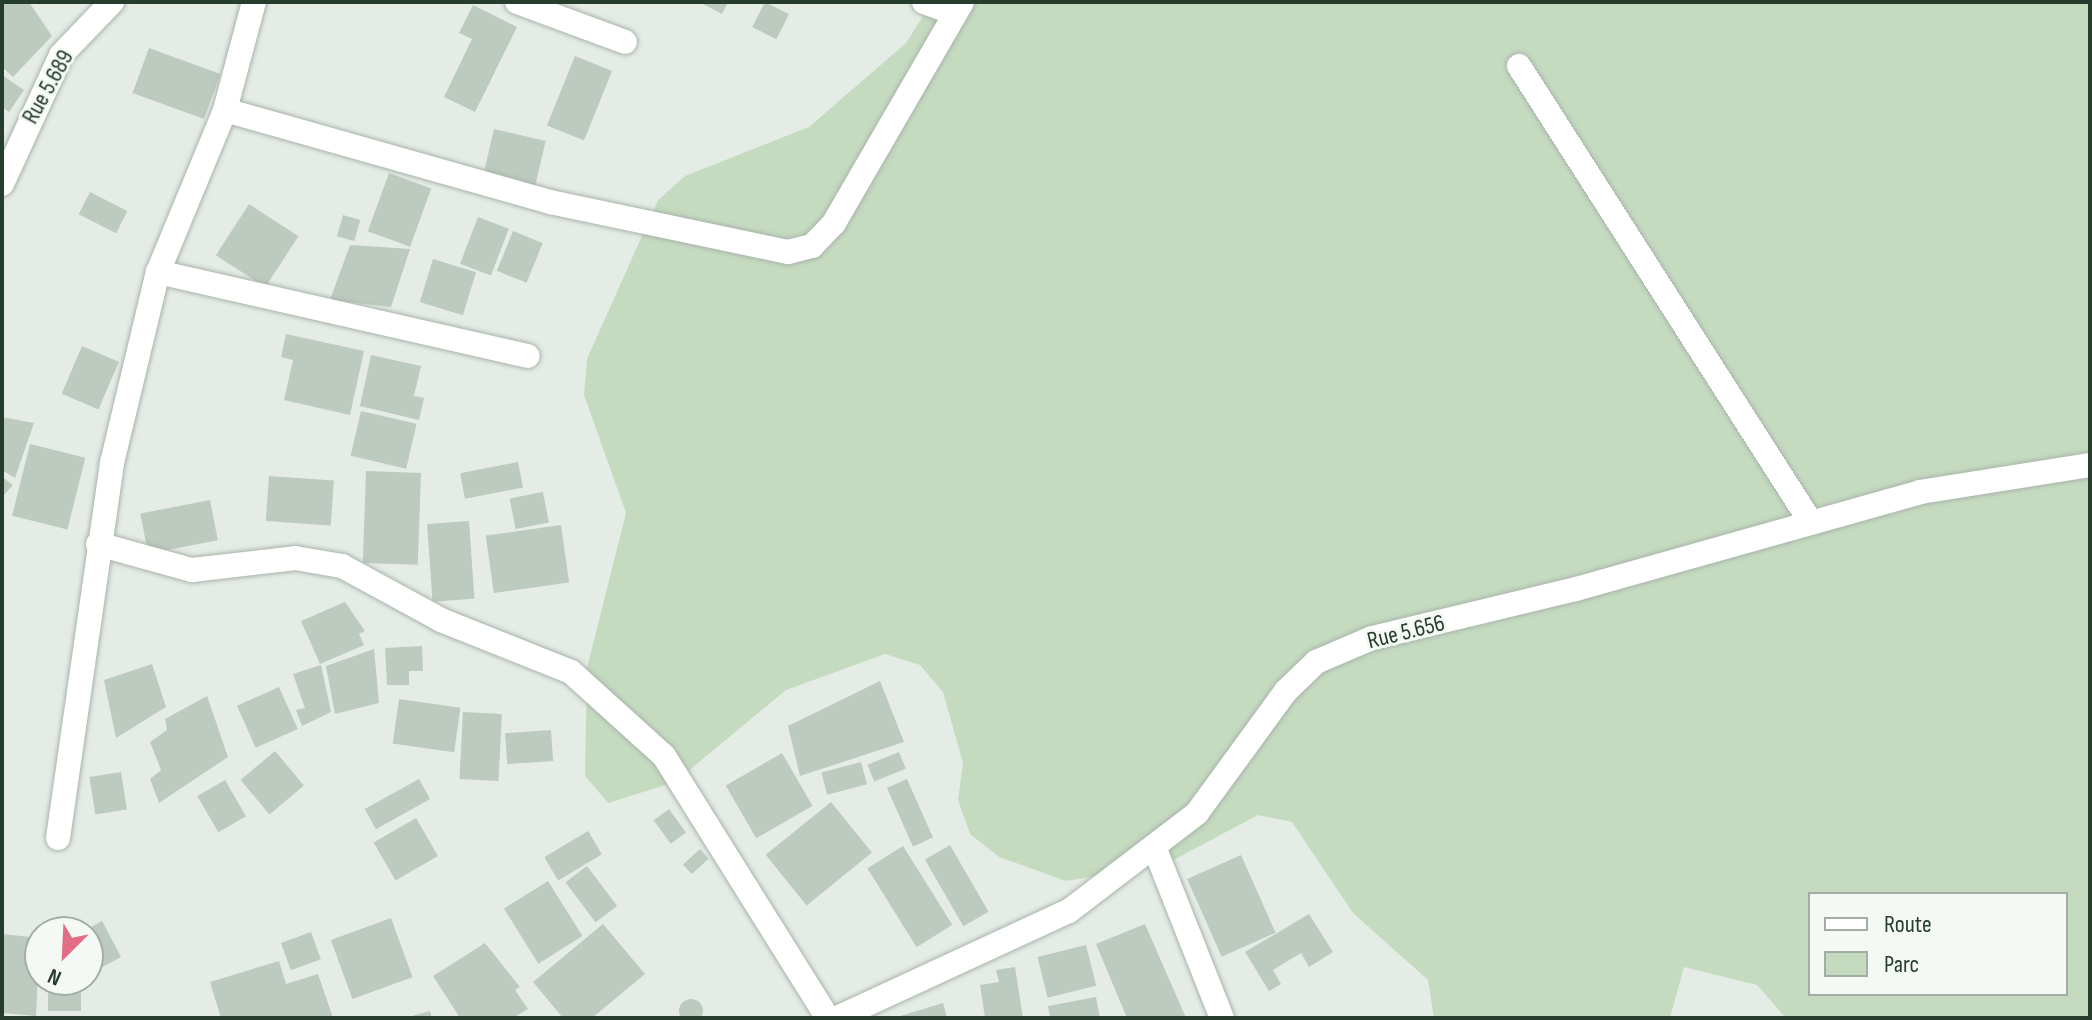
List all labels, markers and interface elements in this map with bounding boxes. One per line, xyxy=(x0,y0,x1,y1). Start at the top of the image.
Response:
street label: Rue 5.689 xyxy=(16,45,80,129)
street label: Rue 5.656 xyxy=(1364,608,1448,656)
legend xyxy=(1808,892,2068,996)
text: Route xyxy=(1884,910,1932,939)
north arrow xyxy=(24,916,104,996)
text: Parc xyxy=(1884,950,1919,979)
text: N xyxy=(44,962,66,991)

